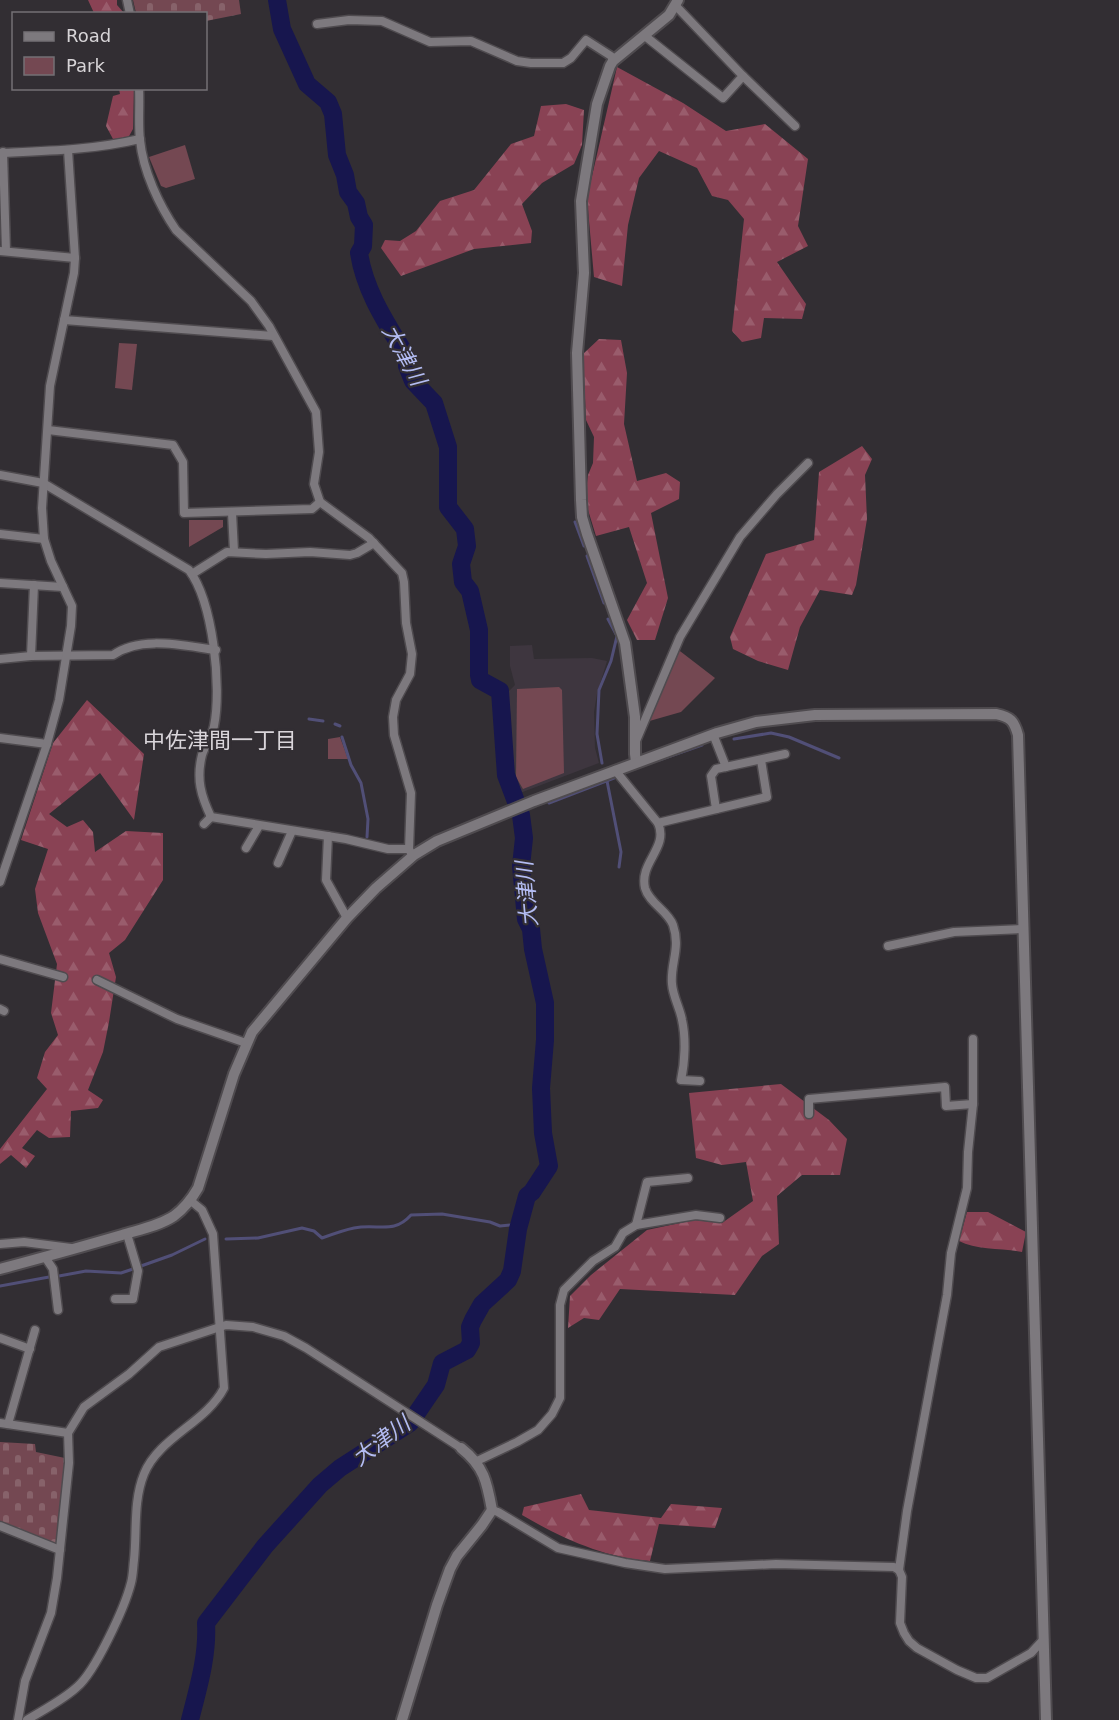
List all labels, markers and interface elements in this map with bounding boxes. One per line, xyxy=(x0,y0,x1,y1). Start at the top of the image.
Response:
legend xyxy=(12,12,207,90)
text: Road xyxy=(66,25,111,46)
text: Park xyxy=(66,55,105,76)
water label: 大津川 xyxy=(377,320,432,392)
district label: 中佐津間一丁目 xyxy=(143,728,297,753)
water label: 大津川 xyxy=(511,858,542,928)
water label: 大津川 xyxy=(347,1410,416,1471)

